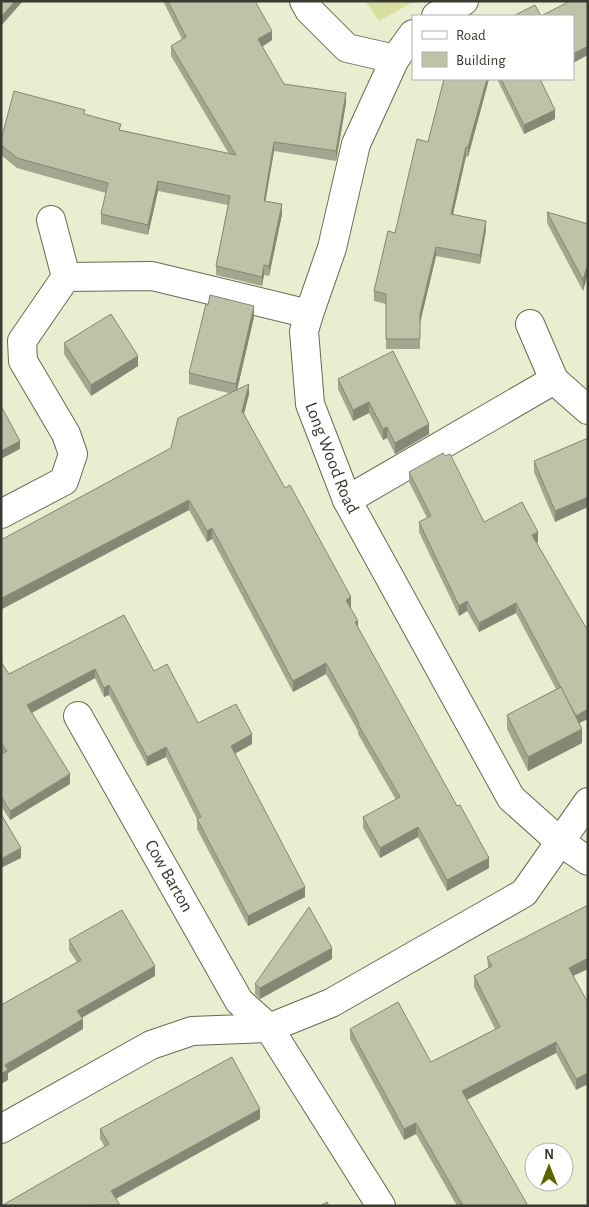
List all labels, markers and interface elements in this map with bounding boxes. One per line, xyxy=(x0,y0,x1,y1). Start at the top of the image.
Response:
legend xyxy=(412,15,574,80)
text: Road xyxy=(456,28,486,43)
text: Building xyxy=(456,53,506,68)
street label: Long Wood Road xyxy=(301,400,362,517)
street label: Cow Barton xyxy=(141,837,196,915)
north arrow xyxy=(524,1142,574,1192)
text: N xyxy=(544,1148,554,1162)

